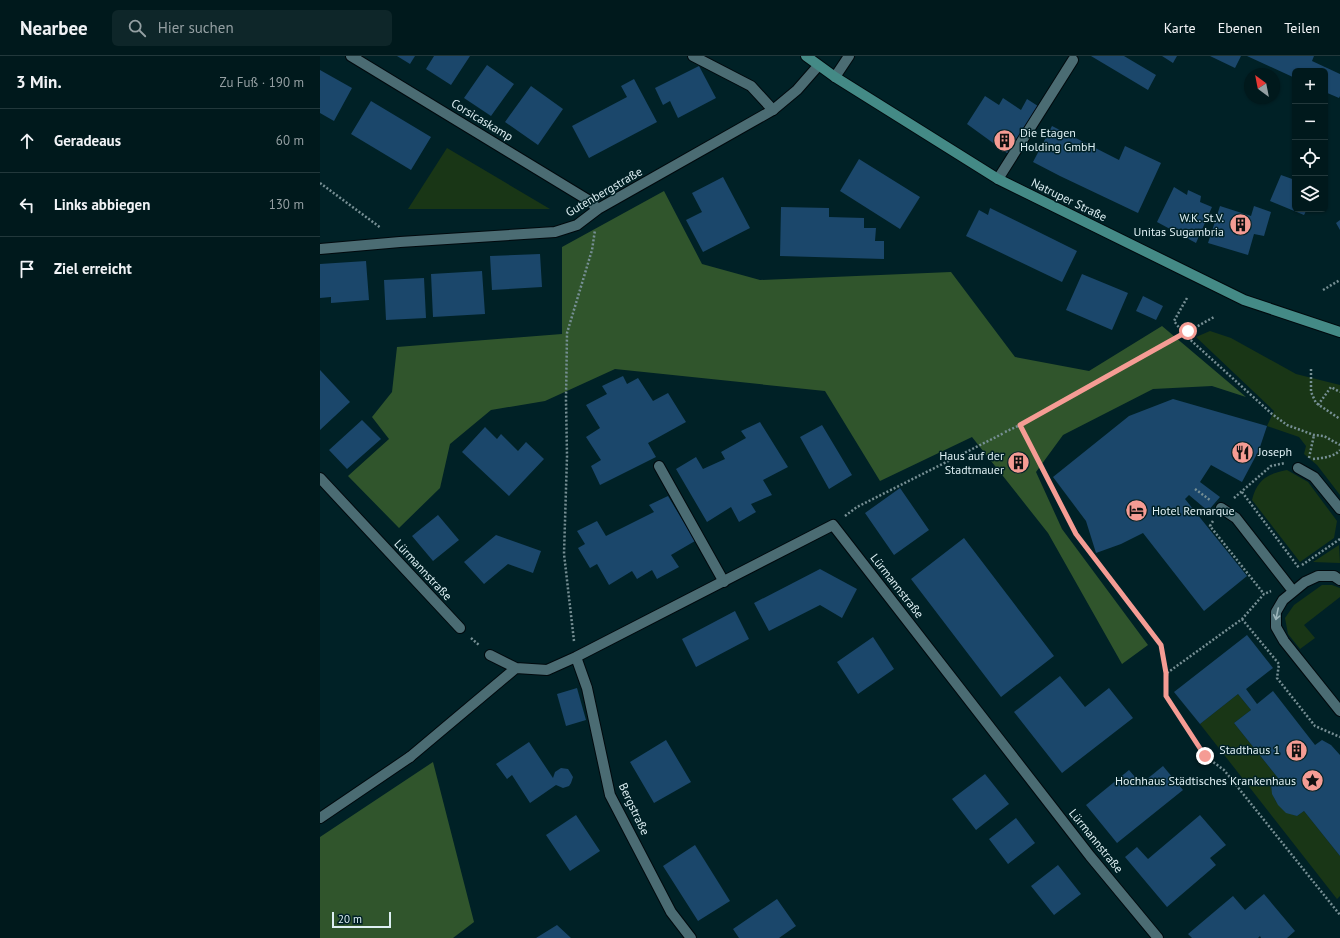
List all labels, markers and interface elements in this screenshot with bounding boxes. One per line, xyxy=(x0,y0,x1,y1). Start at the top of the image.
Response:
search box xyxy=(112,10,392,46)
text: Nearbee xyxy=(20,16,88,40)
icon: search xyxy=(126,17,148,39)
text: Hier suchen xyxy=(158,18,234,37)
text: Karte xyxy=(1164,19,1196,37)
text: Ebenen xyxy=(1218,19,1262,37)
text: Teilen xyxy=(1284,19,1320,37)
north arrow xyxy=(1244,68,1280,104)
map controls xyxy=(1292,68,1328,212)
button: + xyxy=(1292,68,1328,104)
text: 3 Min. xyxy=(16,71,62,93)
text: Zu Fuß · 190 m xyxy=(220,74,304,91)
street label: Corsicaskamp xyxy=(449,95,516,144)
button: − xyxy=(1292,104,1328,140)
place label: Die Etagen Holding GmbH xyxy=(1020,125,1096,154)
building icon: Die Etagen Holding GmbH xyxy=(992,127,1018,153)
icon: ahead xyxy=(16,130,38,152)
text: Geradeaus xyxy=(54,131,121,150)
text: 60 m xyxy=(276,132,304,149)
button: locate xyxy=(1292,140,1328,176)
street label: Gutenbergstraße xyxy=(563,164,645,220)
street label: Natruper Straße xyxy=(1029,175,1109,224)
button: layers xyxy=(1292,176,1328,212)
icon: left xyxy=(16,194,38,216)
text: Links abbiegen xyxy=(54,195,150,214)
text: 130 m xyxy=(269,196,304,213)
place label: W.K. St.V. Unitas Sugambria xyxy=(1133,210,1224,239)
building icon: W.K. St.V. Unitas Sugambria xyxy=(1227,212,1253,238)
icon: arrive xyxy=(16,258,38,280)
text: Ziel erreicht xyxy=(54,259,132,278)
route start xyxy=(1179,322,1197,340)
restaurant icon: Joseph xyxy=(1230,439,1256,465)
place label: Joseph xyxy=(1257,444,1292,459)
place label: Haus auf der Stadtmauer xyxy=(939,448,1004,477)
building icon: Haus auf der Stadtmauer xyxy=(1006,450,1032,476)
hotel icon: Hotel Remarque xyxy=(1123,498,1149,524)
place label: Hotel Remarque xyxy=(1152,503,1235,518)
street label: Lürmannstraße xyxy=(391,536,455,603)
street label: Lürmannstraße xyxy=(867,550,927,621)
one-way arrow xyxy=(1273,607,1281,620)
building icon: Stadthaus 1 xyxy=(1283,737,1309,763)
place label: Stadthaus 1 xyxy=(1219,742,1280,757)
route end xyxy=(1196,747,1214,765)
place icon: Hochhaus Städtisches Krankenhaus xyxy=(1299,768,1325,794)
place label: Hochhaus Städtisches Krankenhaus xyxy=(1115,773,1296,788)
street label: Bergstraße xyxy=(616,780,653,837)
street label: Lürmannstraße xyxy=(1066,806,1127,876)
scale bar xyxy=(332,910,391,929)
text: 20 m xyxy=(338,912,362,926)

